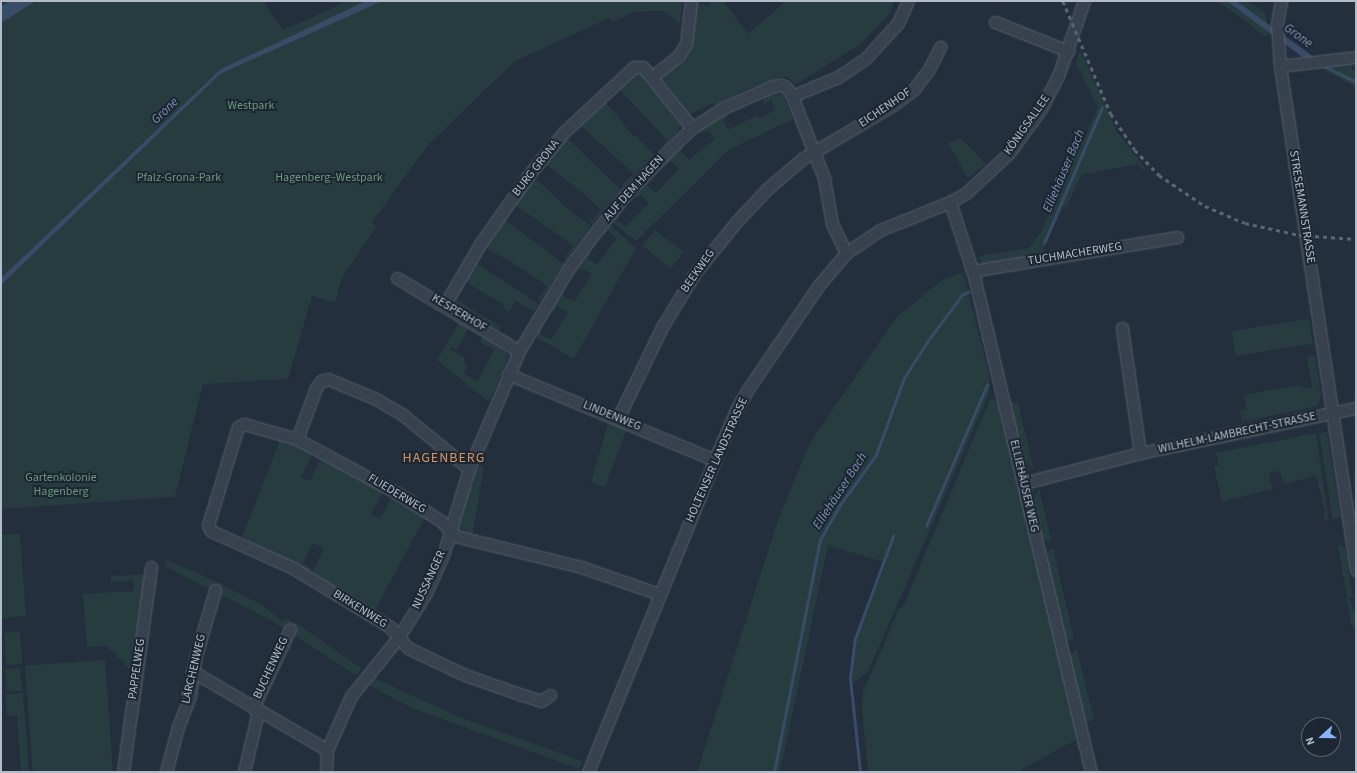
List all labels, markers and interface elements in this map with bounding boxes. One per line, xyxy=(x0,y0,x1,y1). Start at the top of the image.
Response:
water label: Grone xyxy=(1281,20,1315,52)
street label: EICHENHOF xyxy=(856,85,914,131)
street label: KÖNIGSALLEE xyxy=(1001,92,1053,158)
water label: Grone xyxy=(148,94,182,128)
park label: Westpark xyxy=(228,99,274,113)
water label: Elliehäuser Bach xyxy=(1040,127,1088,215)
street label: BURG GRONA xyxy=(509,137,563,199)
street label: STRESEMANNSTRASSE xyxy=(1286,150,1318,264)
street label: AUF DEM HAGEN xyxy=(601,152,667,224)
park label: Pfalz-Grona-Park xyxy=(137,171,221,185)
park label: Hagenberg–Westpark xyxy=(275,171,383,185)
street label: TUCHMACHERWEG xyxy=(1027,239,1123,269)
street label: BEEKWEG xyxy=(678,247,718,295)
street label: KESPERHOF xyxy=(429,291,489,335)
street label: HOLTENSER LANDSTRASSE xyxy=(683,395,751,525)
street label: LINDENWEG xyxy=(581,398,643,434)
street label: WILHELM-LAMBRECHT-STRASSE xyxy=(1157,409,1317,457)
street label: ELLIEHÄUSER WEG xyxy=(1006,438,1042,534)
district label: HAGENBERG xyxy=(403,450,485,466)
water label: Elliehäuser Bach xyxy=(809,450,871,532)
park label: Gartenkolonie Hagenberg xyxy=(25,471,97,499)
street label: FLIEDERWEG xyxy=(365,471,429,517)
street label: NUSSANGER xyxy=(409,548,449,612)
street label: BIRKENWEG xyxy=(330,587,390,631)
street label: LÄRCHENWEG xyxy=(179,633,209,705)
street label: BUCHENWEG xyxy=(250,635,292,701)
street label: PAPPELWEG xyxy=(126,638,148,700)
north arrow xyxy=(1301,717,1341,757)
text: N xyxy=(1302,735,1319,747)

